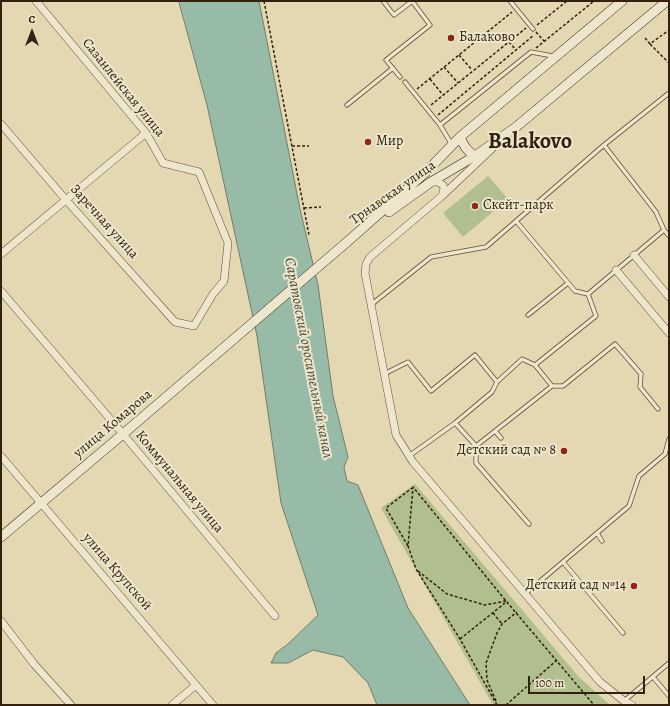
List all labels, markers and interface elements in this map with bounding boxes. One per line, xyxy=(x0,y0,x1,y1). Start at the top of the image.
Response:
north arrow xyxy=(12,12,52,52)
text: С xyxy=(29,12,35,27)
place label: Балаково xyxy=(459,30,515,46)
marker: Балаково xyxy=(446,33,456,43)
street label: Сазанлейская улица xyxy=(78,35,168,141)
district label: Balakovo xyxy=(488,130,572,156)
place label: Мир xyxy=(376,134,403,150)
marker: Мир xyxy=(363,137,373,147)
street label: Трнавская улица xyxy=(347,157,439,229)
street label: Заречная улица xyxy=(66,181,142,263)
place label: Скейт-парк xyxy=(483,198,554,214)
marker: Скейт-парк xyxy=(470,201,480,211)
water label: Саратовский оросительный канал xyxy=(280,256,336,460)
street label: улица Комарова xyxy=(70,386,156,462)
street label: Коммунальная улица xyxy=(131,427,227,537)
place label: Детский сад № 8 xyxy=(457,443,556,459)
marker: Детский сад № 8 xyxy=(559,446,569,456)
street label: улица Крупской xyxy=(79,530,155,614)
place label: Детский сад №14 xyxy=(525,578,626,594)
marker: Детский сад №14 xyxy=(629,581,639,591)
scale bar xyxy=(530,668,647,694)
text: 100 m xyxy=(535,675,564,691)

